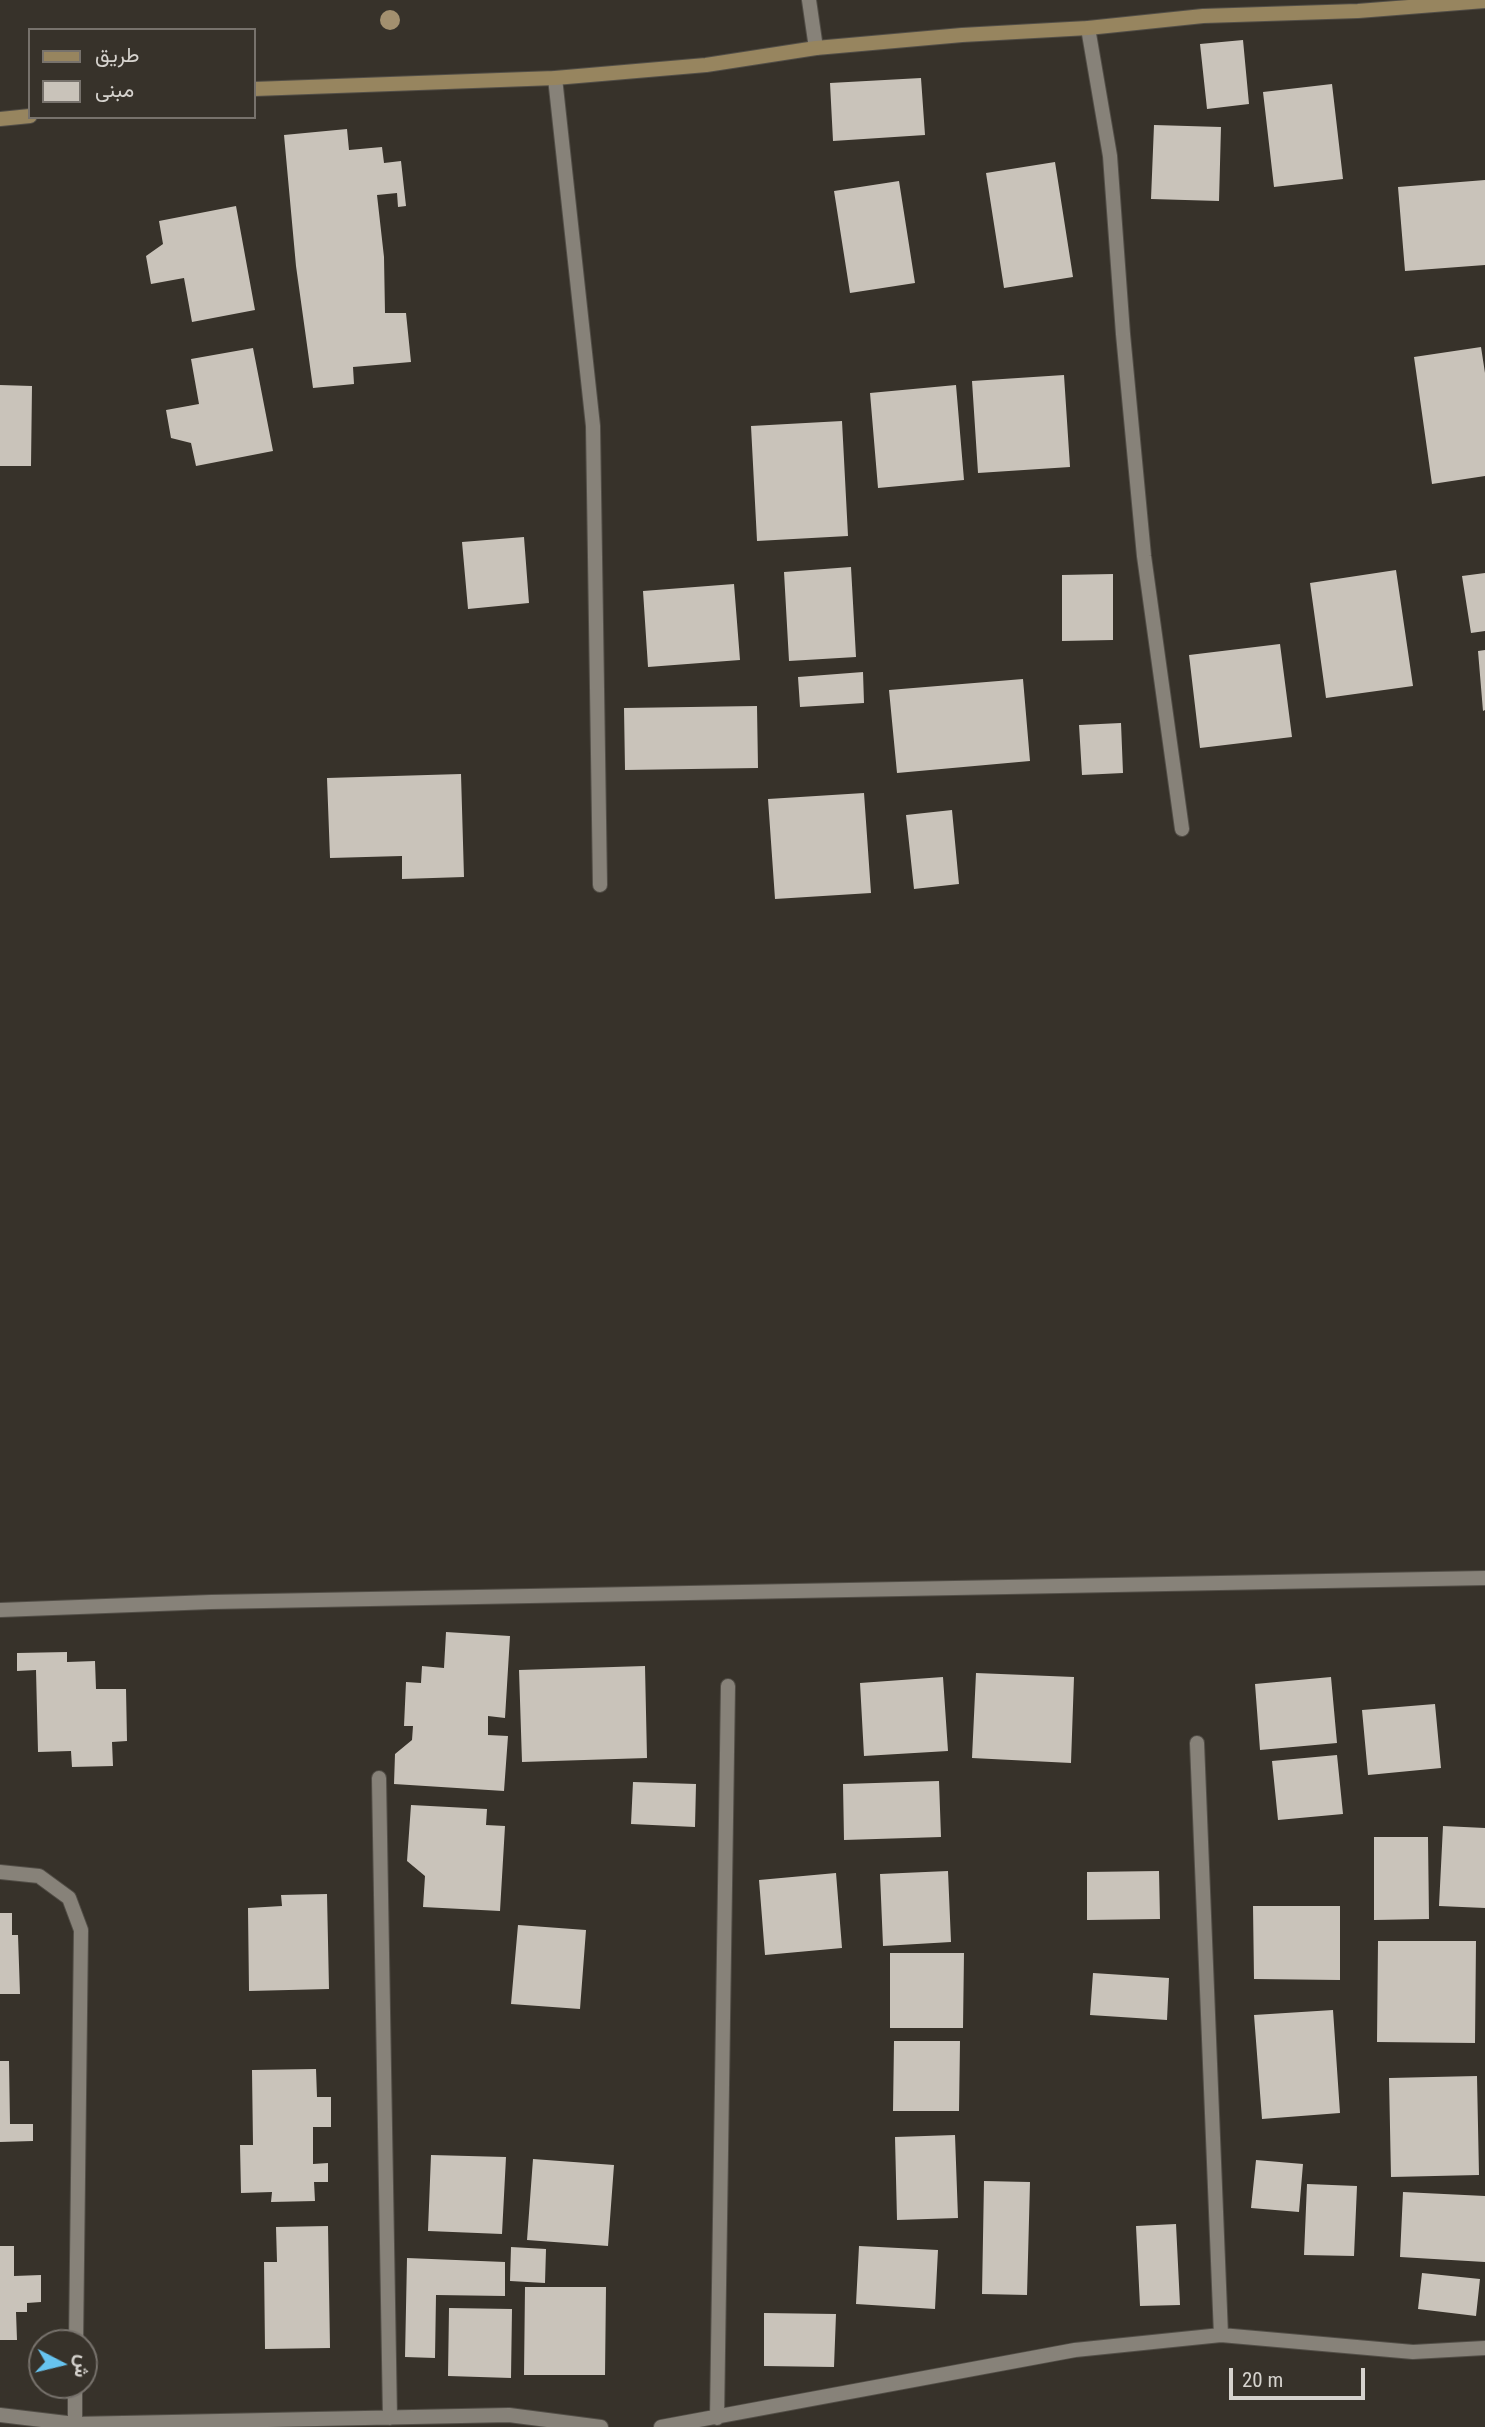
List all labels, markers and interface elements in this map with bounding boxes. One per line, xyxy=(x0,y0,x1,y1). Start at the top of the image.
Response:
legend xyxy=(28,28,256,119)
text: طريق xyxy=(95,43,140,67)
text: مبنى xyxy=(95,78,134,102)
north arrow xyxy=(28,2329,98,2399)
text: ش xyxy=(70,2354,95,2379)
scale bar xyxy=(1233,2354,1370,2398)
text: 20 m xyxy=(1242,2368,1283,2392)

